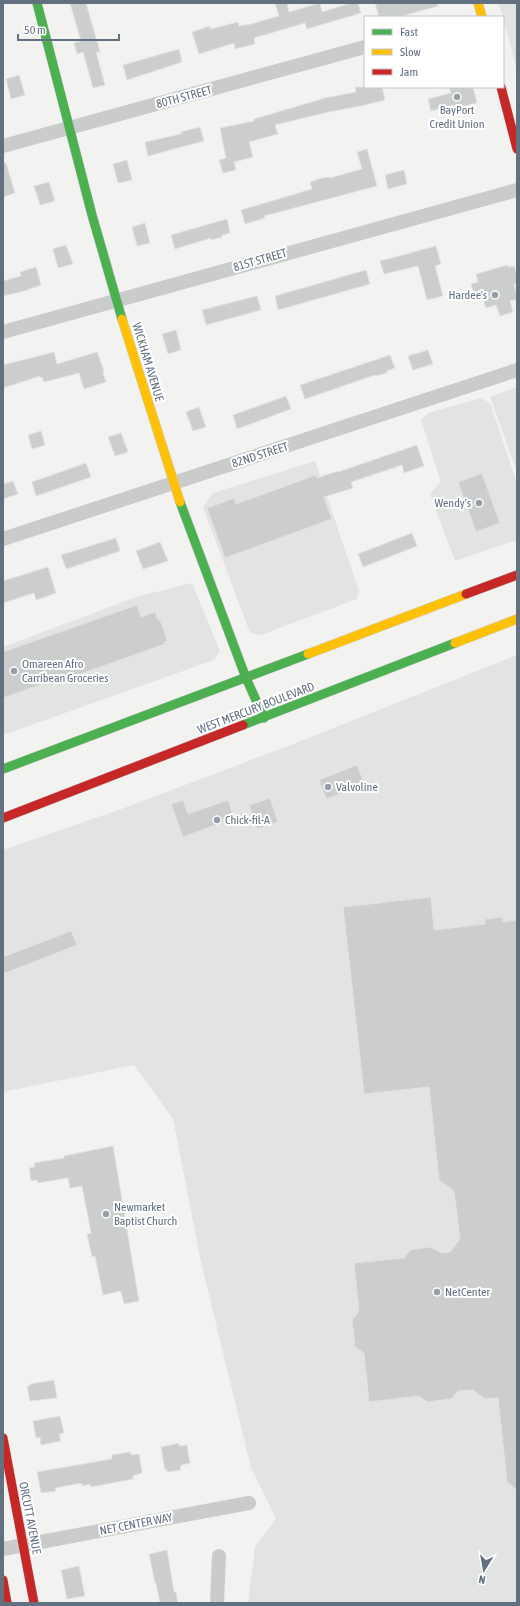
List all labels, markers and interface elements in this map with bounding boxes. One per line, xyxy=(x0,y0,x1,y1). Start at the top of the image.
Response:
scale bar xyxy=(18,16,119,42)
legend xyxy=(364,16,504,88)
text: 50 m xyxy=(24,23,46,37)
text: Fast xyxy=(400,25,418,39)
text: Slow xyxy=(400,45,421,59)
text: Jam xyxy=(400,65,418,79)
street label: 80TH STREET xyxy=(155,83,214,111)
marker: BayPort Credit Union xyxy=(452,92,462,102)
place label: BayPort Credit Union xyxy=(430,103,485,131)
street label: 81ST STREET xyxy=(232,245,289,274)
place label: Hardee's xyxy=(449,288,487,302)
marker: Hardee's xyxy=(490,290,500,300)
street label: WICKHAM AVENUE xyxy=(129,321,167,403)
street label: 82ND STREET xyxy=(230,439,291,471)
place label: Wendy's xyxy=(435,496,471,510)
marker: Wendy's xyxy=(474,498,484,508)
place label: Omareen Afro Carribean Groceries xyxy=(22,657,108,685)
marker: Omareen Afro Carribean Groceries xyxy=(9,666,19,676)
street label: WEST MERCURY BOULEVARD xyxy=(196,679,317,737)
place label: Valvoline xyxy=(336,780,378,794)
marker: Valvoline xyxy=(323,782,333,792)
place label: Chick-fil-A xyxy=(225,813,270,827)
marker: Chick-fil-A xyxy=(212,815,222,825)
place label: Newmarket Baptist Church xyxy=(114,1200,177,1228)
marker: Newmarket Baptist Church xyxy=(101,1209,111,1219)
place label: NetCenter xyxy=(445,1285,490,1299)
marker: NetCenter xyxy=(432,1287,442,1297)
street label: ORCUTT AVENUE xyxy=(16,1481,44,1555)
street label: NET CENTER WAY xyxy=(98,1510,174,1538)
north arrow xyxy=(464,1550,504,1590)
text: N xyxy=(478,1573,486,1586)

